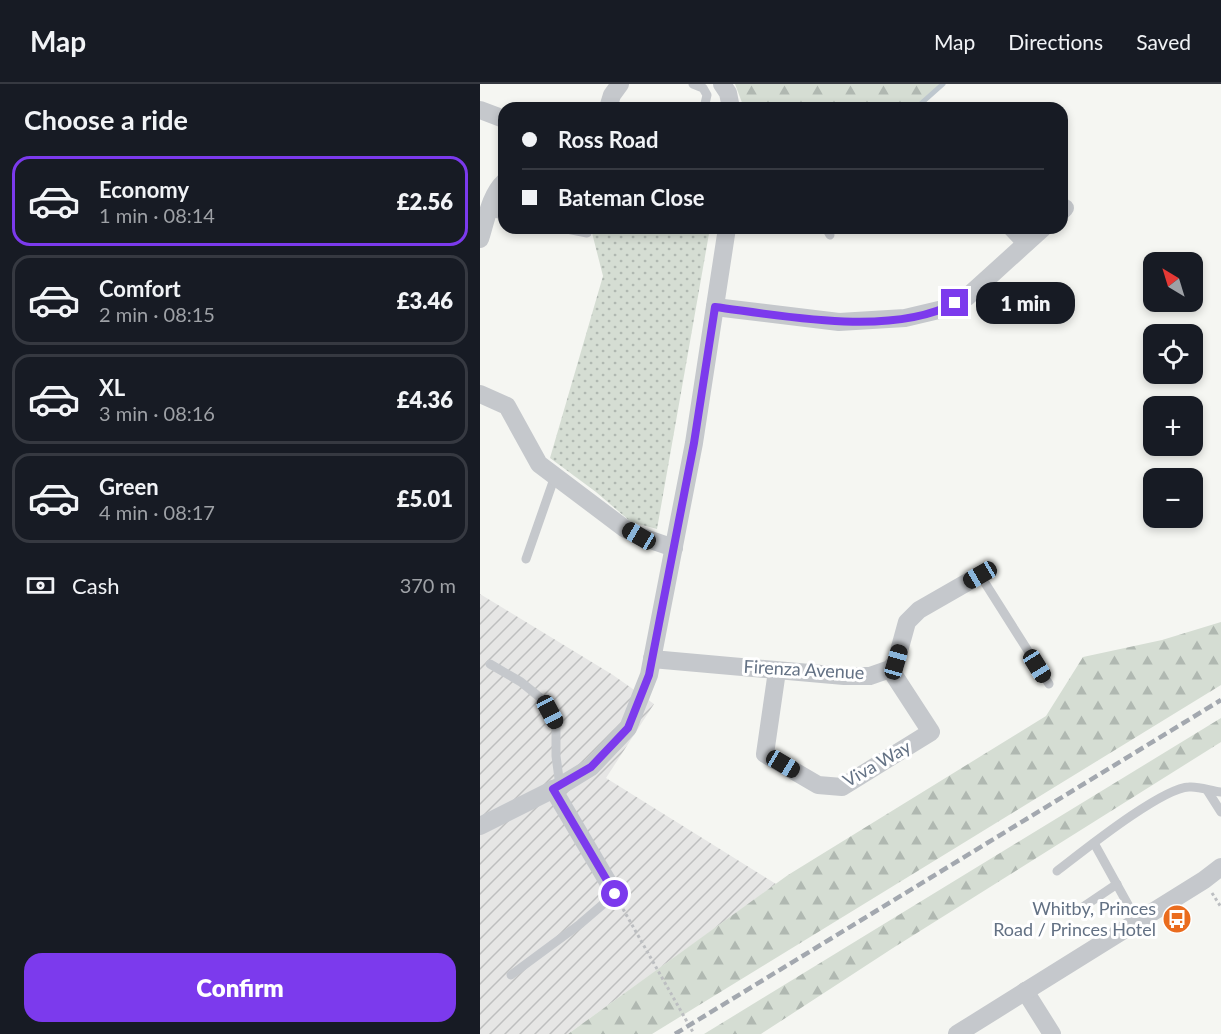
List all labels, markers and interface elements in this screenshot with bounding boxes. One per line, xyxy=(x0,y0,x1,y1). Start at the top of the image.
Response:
text: Map xyxy=(30,24,86,58)
text: Map xyxy=(934,29,975,54)
text: Directions xyxy=(1008,29,1103,54)
text: Saved xyxy=(1136,29,1191,54)
text: Choose a ride xyxy=(24,103,188,136)
text: Ross Road xyxy=(558,126,658,153)
icon: car xyxy=(27,174,81,228)
text: Economy xyxy=(99,176,189,203)
text: Bateman Close xyxy=(558,184,705,211)
text: £2.56 xyxy=(397,188,453,215)
text: 1 min · 08:14 xyxy=(99,203,215,227)
north arrow xyxy=(1143,252,1203,312)
map controls xyxy=(1143,252,1203,528)
icon: car xyxy=(27,273,81,327)
text: Comfort xyxy=(99,275,181,302)
callout: 1 min xyxy=(976,282,1075,324)
text: £3.46 xyxy=(397,287,453,314)
route end xyxy=(941,289,968,316)
text: 1 min xyxy=(1001,291,1050,315)
text: 2 min · 08:15 xyxy=(99,302,215,326)
button: locate xyxy=(1143,324,1203,384)
icon: car xyxy=(27,372,81,426)
text: XL xyxy=(99,374,125,401)
text: £4.36 xyxy=(397,386,453,413)
button: + xyxy=(1143,396,1203,456)
text: 3 min · 08:16 xyxy=(99,401,215,425)
button: − xyxy=(1143,468,1203,528)
icon: car xyxy=(27,471,81,525)
text: Green xyxy=(99,473,159,500)
text: £5.01 xyxy=(397,485,453,512)
text: 4 min · 08:17 xyxy=(99,500,215,524)
car xyxy=(619,519,659,553)
car xyxy=(960,558,1000,592)
icon: cash xyxy=(24,569,57,602)
text: Cash xyxy=(72,572,119,599)
text: 370 m xyxy=(400,573,456,597)
car xyxy=(882,642,910,682)
car xyxy=(1020,646,1054,686)
street label: Firenza Avenue xyxy=(743,655,865,683)
car xyxy=(534,692,566,732)
street label: Viva Way xyxy=(839,735,915,791)
car xyxy=(763,747,803,781)
route start xyxy=(601,880,628,907)
place label: Whitby, Princes Road / Princes Hotel xyxy=(993,897,1156,940)
bus stop icon: Whitby, Princes Road / Princes Hotel xyxy=(1161,903,1193,935)
button: Confirm xyxy=(24,953,456,1022)

